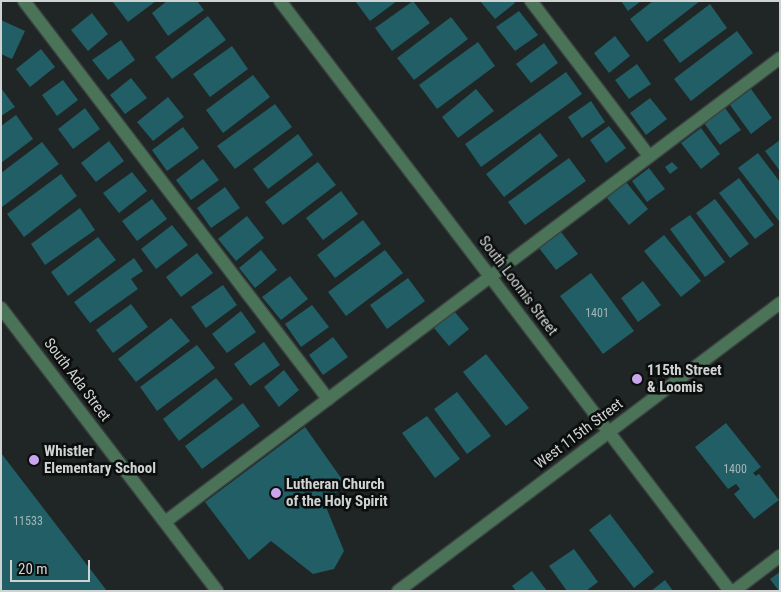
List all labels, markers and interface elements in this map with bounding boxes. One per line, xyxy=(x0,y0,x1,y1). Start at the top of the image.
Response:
street label: South Loomis Street xyxy=(475,233,561,339)
house number: 1401 xyxy=(585,307,609,321)
street label: South Ada Street xyxy=(40,335,114,425)
place label: 115th Street & Loomis xyxy=(647,361,722,396)
marker: 115th Street & Loomis xyxy=(631,373,643,385)
street label: West 115th Street xyxy=(531,395,627,473)
place label: Whistler Elementary School xyxy=(44,442,156,477)
marker: Whistler Elementary School xyxy=(28,454,40,466)
house number: 1400 xyxy=(723,463,747,477)
place label: Lutheran Church of the Holy Spirit xyxy=(286,475,388,510)
marker: Lutheran Church of the Holy Spirit xyxy=(270,487,282,499)
house number: 11533 xyxy=(13,515,43,529)
scale bar xyxy=(12,550,92,582)
text: 20 m xyxy=(18,560,48,578)

